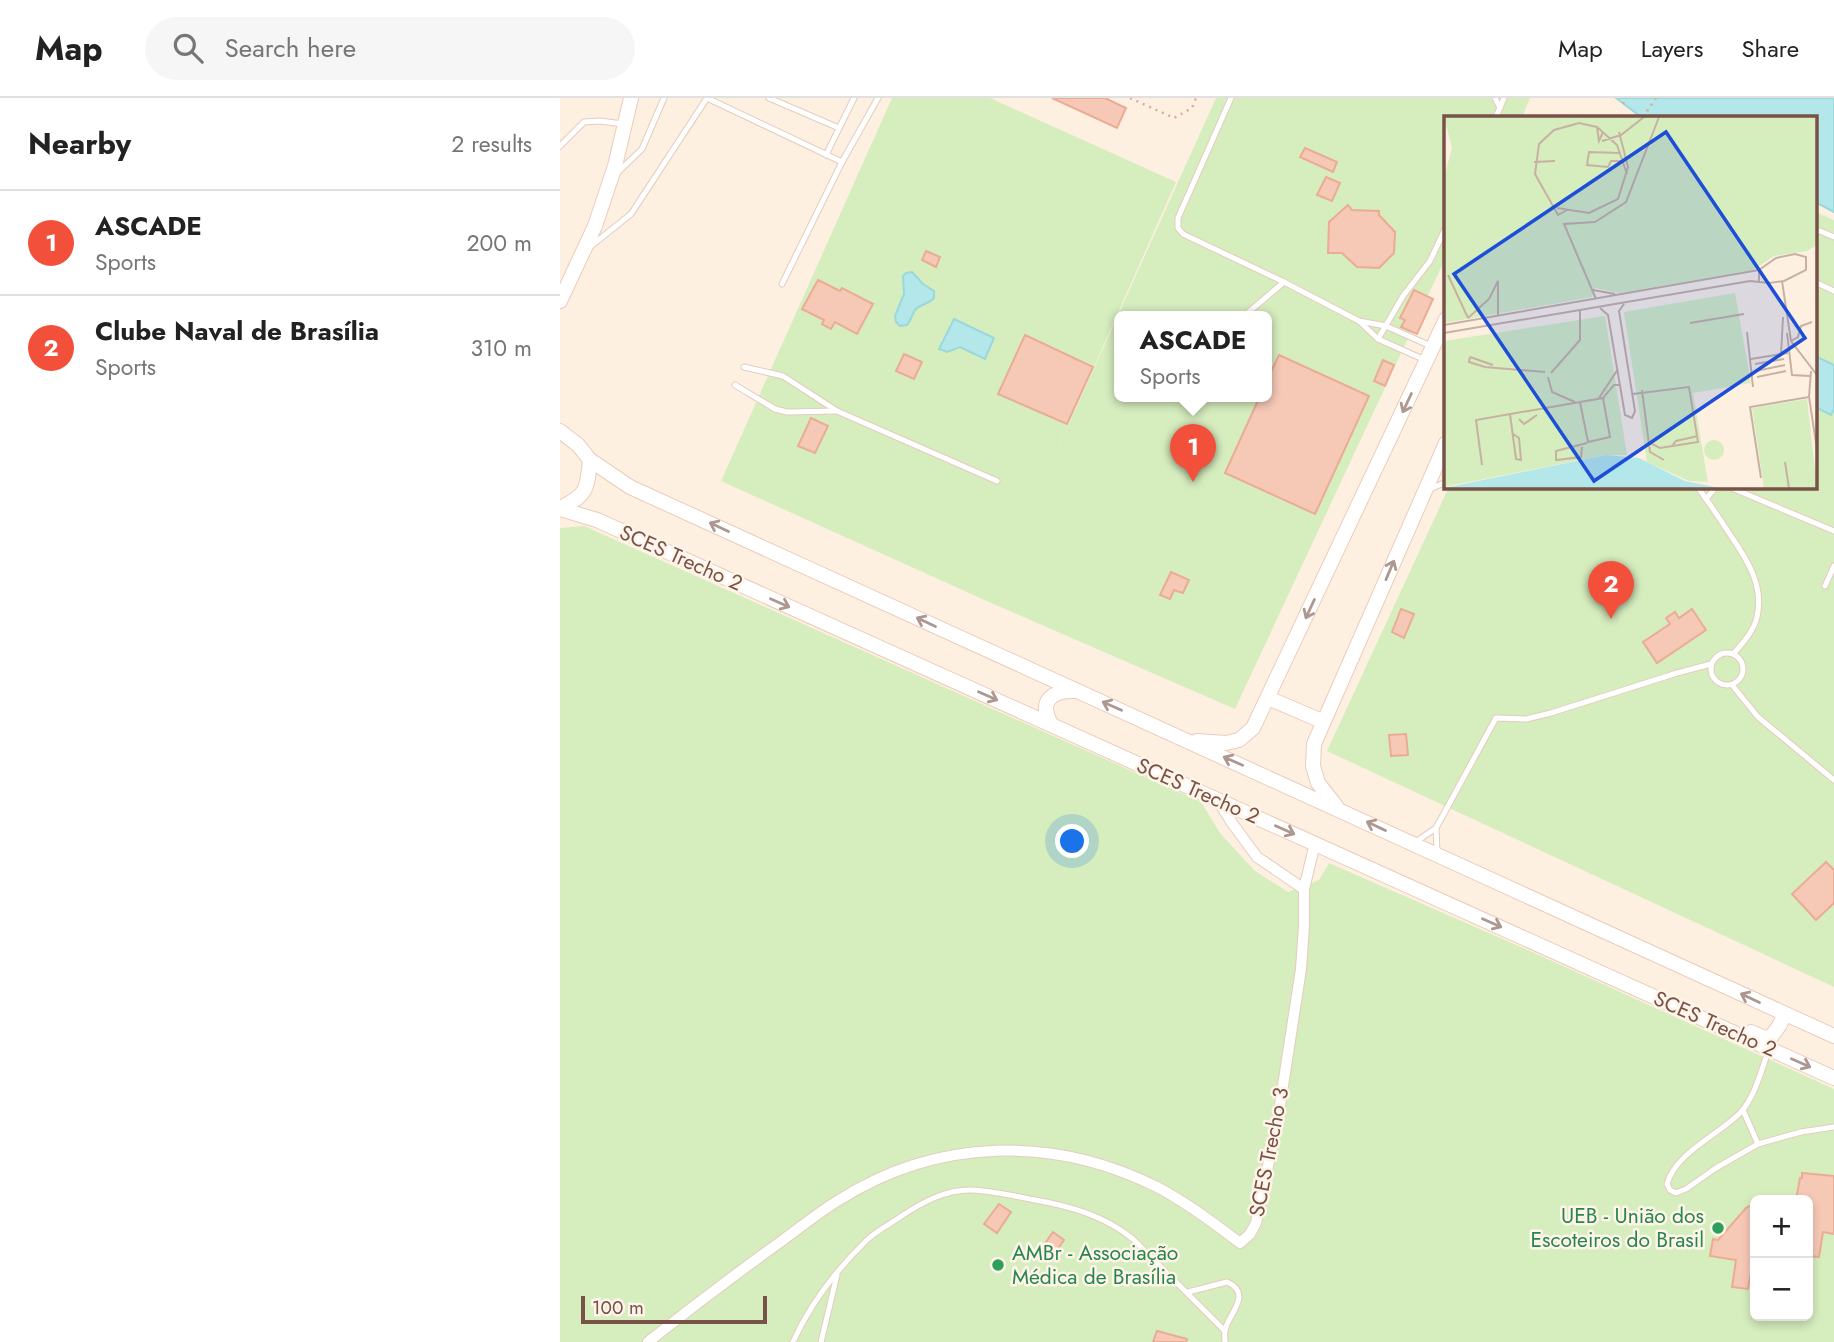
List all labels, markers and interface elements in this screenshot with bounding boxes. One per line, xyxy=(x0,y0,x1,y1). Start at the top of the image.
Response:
search box xyxy=(145,17,635,80)
text: Map xyxy=(35,25,103,72)
icon: search xyxy=(169,29,207,67)
text: Search here xyxy=(225,29,356,67)
text: Map xyxy=(1558,31,1603,66)
text: Layers xyxy=(1641,31,1703,66)
text: Share xyxy=(1741,31,1799,66)
inset map xyxy=(1444,116,1816,488)
text: Nearby xyxy=(28,122,131,165)
text: 2 results xyxy=(451,127,532,161)
text: ASCADE xyxy=(95,207,202,245)
text: 1 xyxy=(45,226,57,260)
text: 200 m xyxy=(466,226,532,260)
text: Sports xyxy=(95,245,156,279)
popup xyxy=(1114,311,1272,402)
text: Clube Naval de Brasília xyxy=(95,312,379,350)
text: ASCADE xyxy=(1139,321,1247,359)
text: 2 xyxy=(43,331,59,365)
text: 310 m xyxy=(470,331,532,365)
text: Sports xyxy=(95,350,156,384)
text: Sports xyxy=(1139,359,1200,393)
one-way arrow xyxy=(1399,392,1413,413)
pin: 1 xyxy=(1170,424,1216,482)
street label: SCES Trecho 2 xyxy=(615,517,747,599)
one-way arrow xyxy=(709,520,730,533)
one-way arrow xyxy=(1384,559,1397,581)
pin: 2 xyxy=(1588,561,1634,619)
one-way arrow xyxy=(769,597,791,610)
one-way arrow xyxy=(1303,598,1316,619)
one-way arrow xyxy=(916,615,937,628)
one-way arrow xyxy=(977,690,998,703)
one-way arrow xyxy=(1102,699,1123,712)
street label: SCES Trecho 2 xyxy=(1132,750,1264,832)
one-way arrow xyxy=(1222,754,1244,767)
one-way arrow xyxy=(1366,819,1387,832)
your location xyxy=(1055,824,1089,858)
one-way arrow xyxy=(1274,824,1295,837)
one-way arrow xyxy=(1481,917,1502,931)
street label: SCES Trecho 2 xyxy=(1649,983,1781,1065)
one-way arrow xyxy=(1739,991,1761,1004)
one-way arrow xyxy=(1790,1057,1812,1070)
street label: SCES Trecho 3 xyxy=(1242,1085,1296,1219)
map controls xyxy=(1750,1195,1813,1321)
button: + xyxy=(1750,1195,1813,1258)
place label: UEB - União dos Escoteiros do Brasil xyxy=(1531,1201,1704,1255)
marker: UEB - União dos Escoteiros do Brasil xyxy=(1710,1220,1726,1236)
place label: AMBr - Associação Médica de Brasília xyxy=(1012,1238,1178,1292)
marker: AMBr - Associação Médica de Brasília xyxy=(990,1257,1006,1273)
button: − xyxy=(1750,1258,1813,1321)
scale bar xyxy=(581,1293,766,1325)
text: 100 m xyxy=(592,1294,644,1321)

